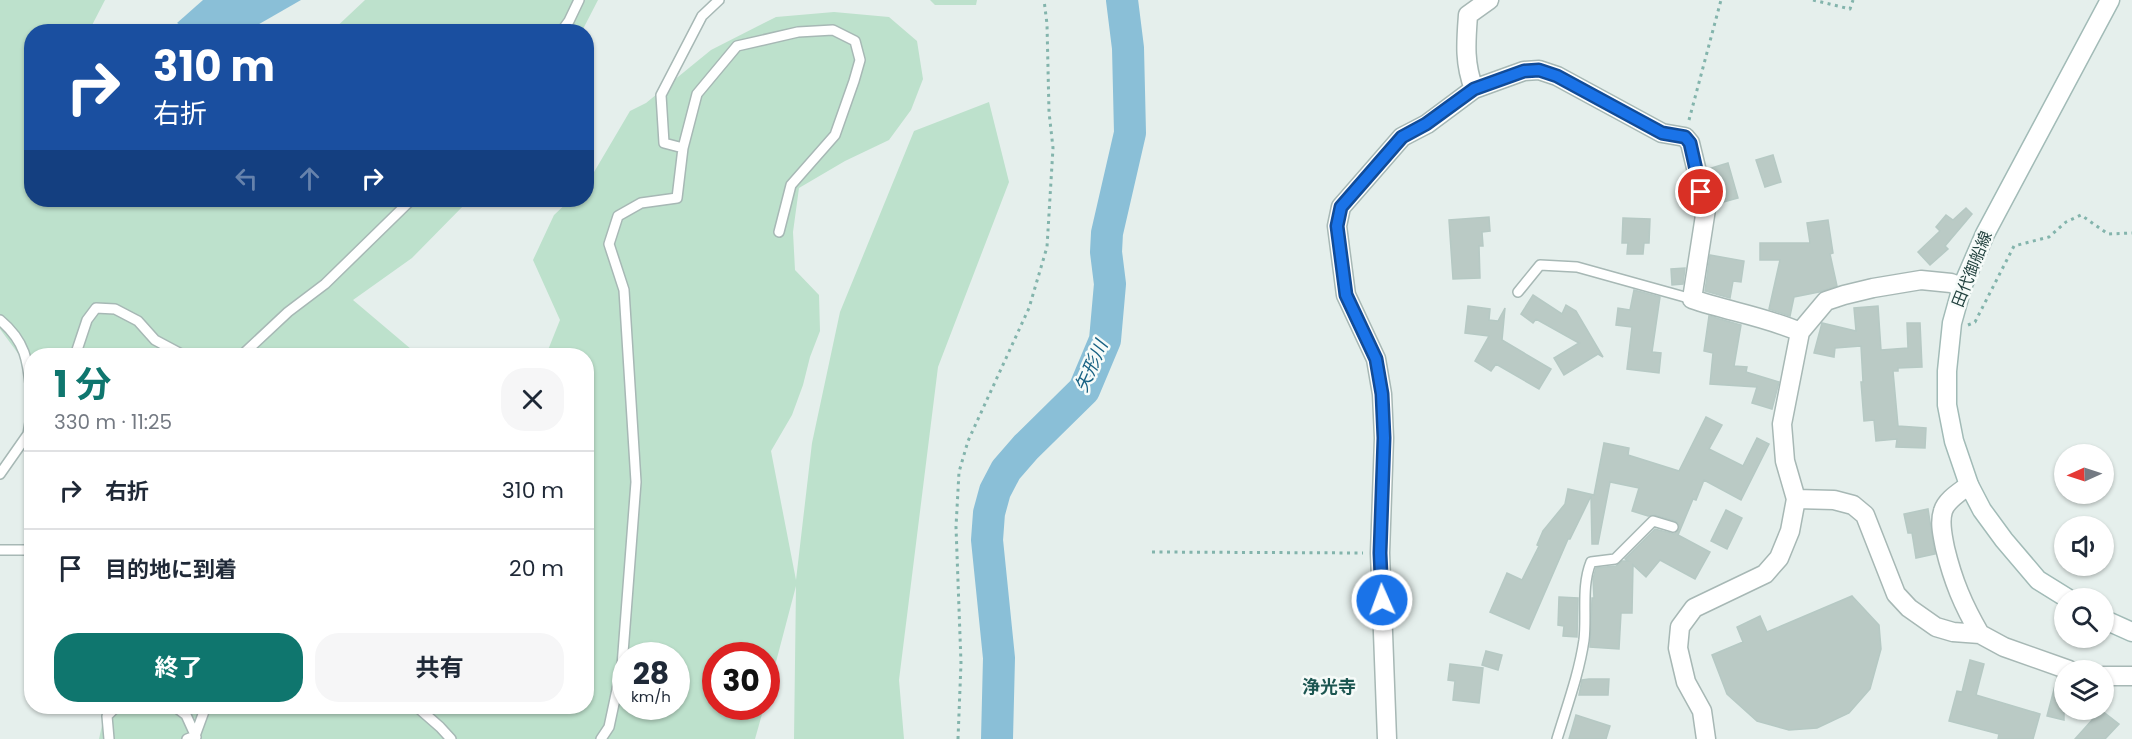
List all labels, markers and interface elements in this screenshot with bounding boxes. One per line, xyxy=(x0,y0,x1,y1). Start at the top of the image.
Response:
text: 310 m xyxy=(153,37,275,96)
icon: right xyxy=(54,48,132,126)
text: 右折 xyxy=(153,95,207,132)
icon: left xyxy=(230,162,263,195)
icon: ahead xyxy=(293,162,326,195)
icon: right xyxy=(356,162,389,195)
pin xyxy=(1675,166,1726,217)
icon: arrive xyxy=(1684,175,1717,208)
street label: 田代御船線 xyxy=(1946,228,1998,310)
water label: 矢形川 xyxy=(1069,334,1114,396)
text: 1 分 xyxy=(54,359,111,410)
button: close xyxy=(501,368,564,431)
text: 330 m · 11:25 xyxy=(54,408,172,436)
north arrow xyxy=(2054,444,2114,504)
map controls xyxy=(2054,444,2114,720)
icon: right xyxy=(54,474,87,507)
text: 310 m xyxy=(502,475,564,506)
text: 右折 xyxy=(105,476,149,507)
button: sound xyxy=(2054,516,2114,576)
icon: arrive xyxy=(54,552,87,585)
text: 20 m xyxy=(509,553,564,584)
text: 目的地に到着 xyxy=(105,554,237,585)
position arrow xyxy=(1350,568,1414,632)
button: search xyxy=(2054,588,2114,648)
button: 終了 xyxy=(54,633,303,702)
button: 共有 xyxy=(315,633,564,702)
speed limit sign: 30 xyxy=(702,642,780,720)
text: 28 xyxy=(633,652,669,695)
button: layers xyxy=(2054,660,2114,720)
district label: 浄光寺 xyxy=(1302,674,1356,699)
text: km/h xyxy=(631,686,671,707)

